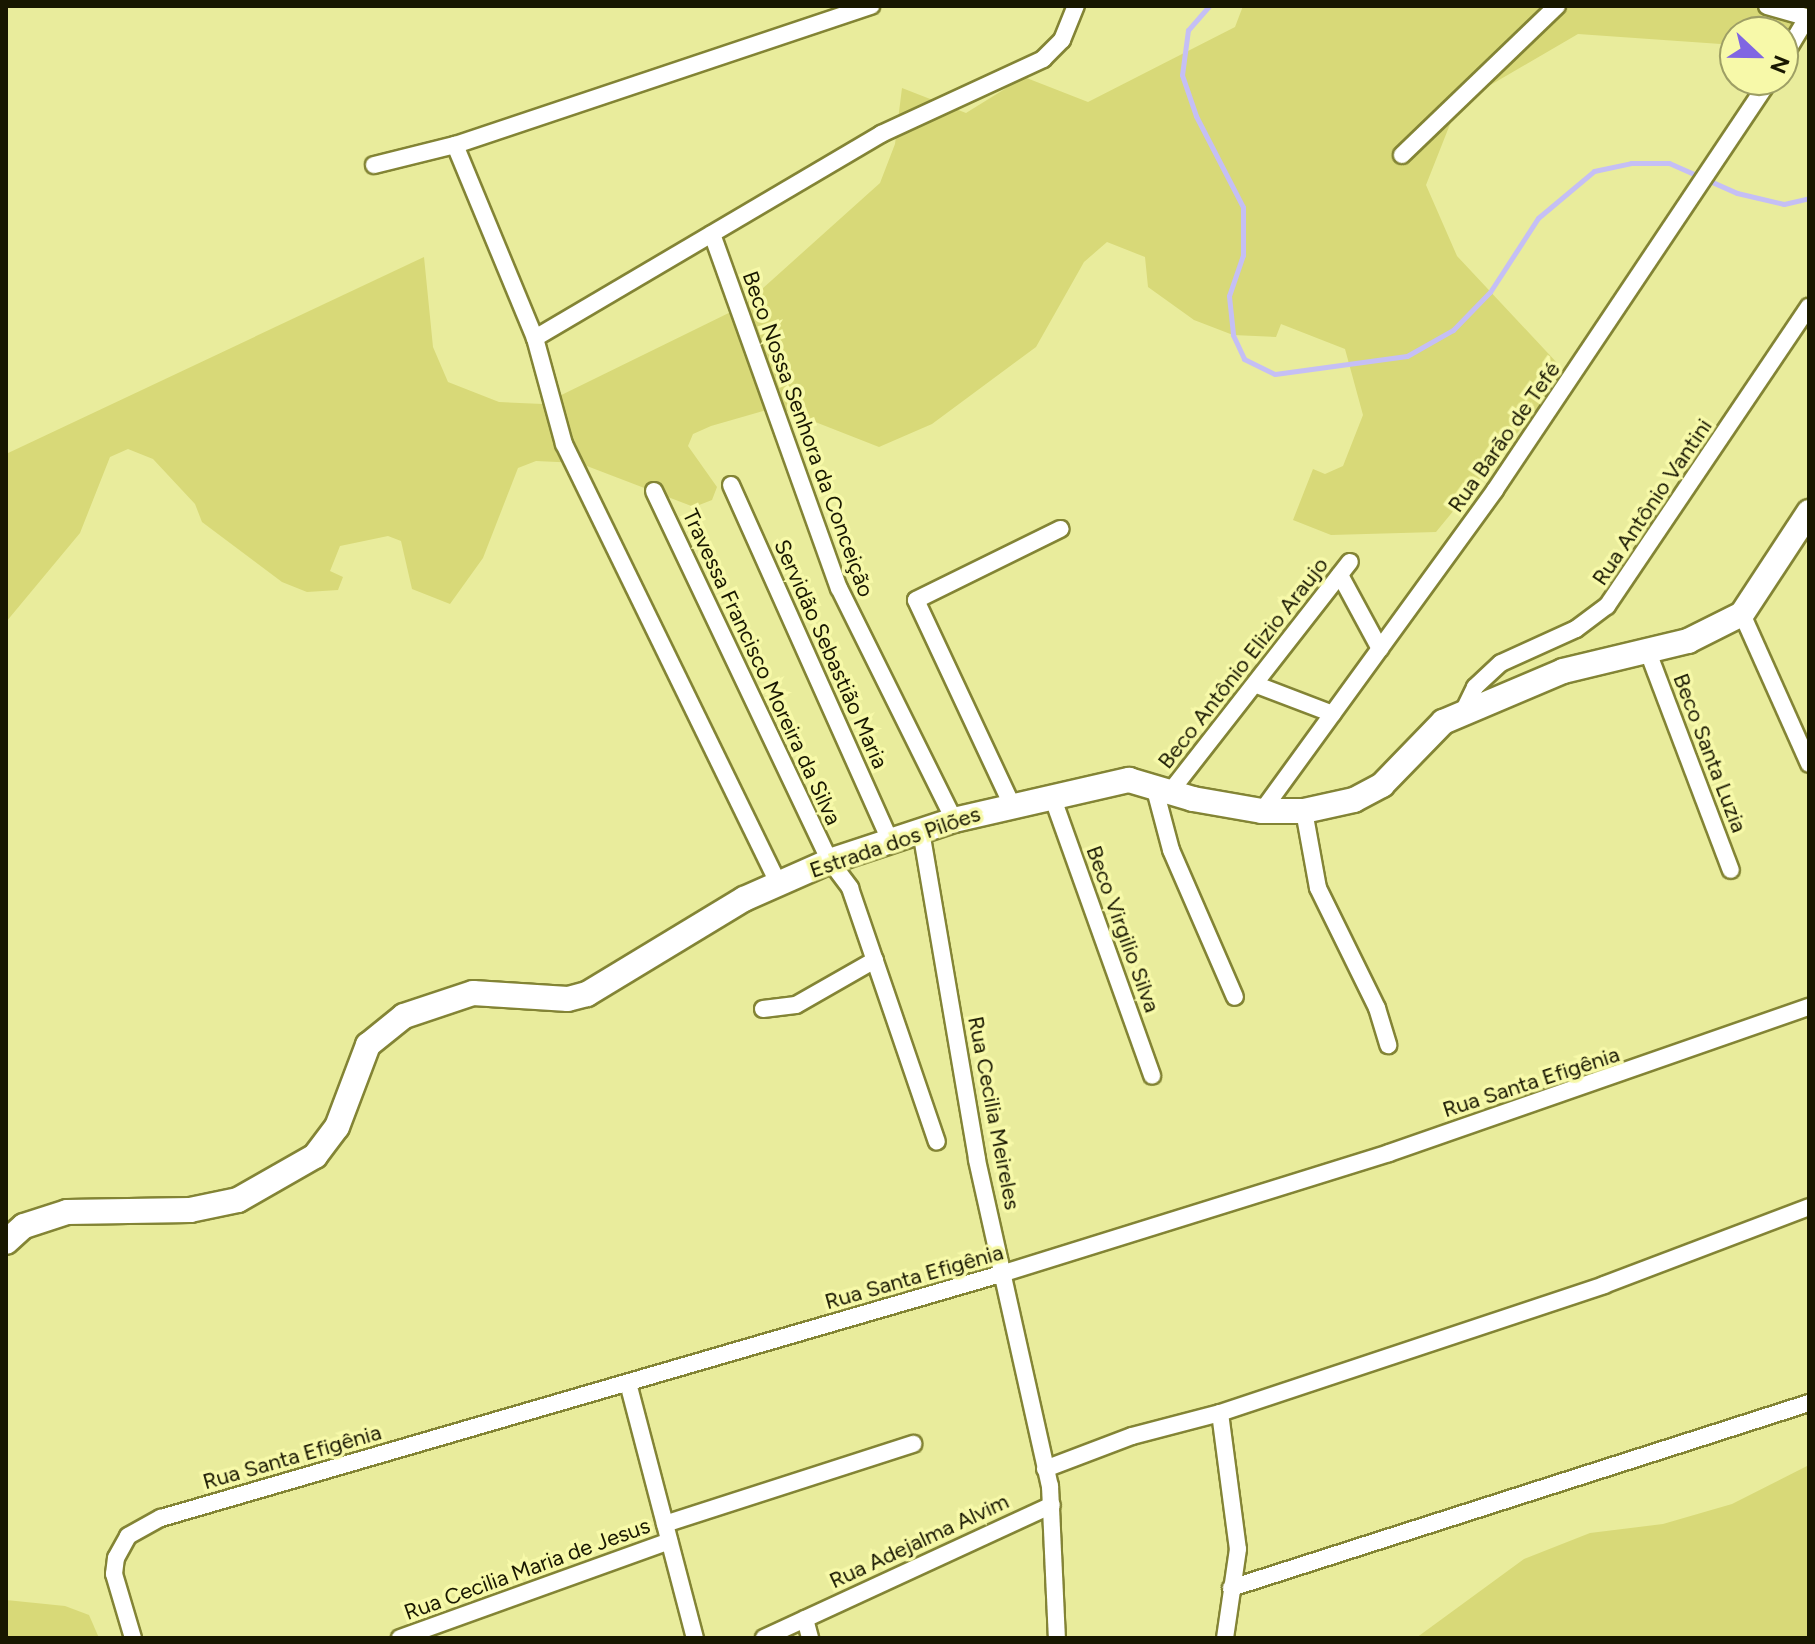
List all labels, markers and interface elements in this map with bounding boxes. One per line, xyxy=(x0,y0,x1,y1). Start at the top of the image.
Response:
north arrow xyxy=(1719,16,1799,96)
text: N xyxy=(1764,51,1796,77)
street label: Beco Nossa Senhora da Conceição xyxy=(737,268,879,600)
street label: Rua Barão de Tefé xyxy=(1442,357,1566,517)
street label: Rua Antônio Vantini xyxy=(1586,414,1718,590)
street label: Travessa Francisco Moreira da Silva xyxy=(677,505,847,829)
street label: Servidão Sebastião Maria xyxy=(768,535,894,773)
street label: Beco Antônio Elizio Araujo xyxy=(1152,552,1334,774)
street label: Beco Santa Luzia xyxy=(1668,670,1752,836)
street label: Estrada dos Pilões xyxy=(806,800,984,884)
street label: Beco Virgilio Silva xyxy=(1081,842,1165,1016)
street label: Rua Cecilia Meireles xyxy=(962,1014,1026,1212)
street label: Rua Santa Efigênia xyxy=(1439,1041,1623,1123)
street label: Rua Santa Efigênia xyxy=(822,1239,1006,1315)
street label: Rua Santa Efigênia xyxy=(200,1419,384,1495)
street label: Rua Adejalma Alvim xyxy=(825,1488,1013,1594)
street label: Rua Cecilia Maria de Jesus xyxy=(400,1512,654,1626)

